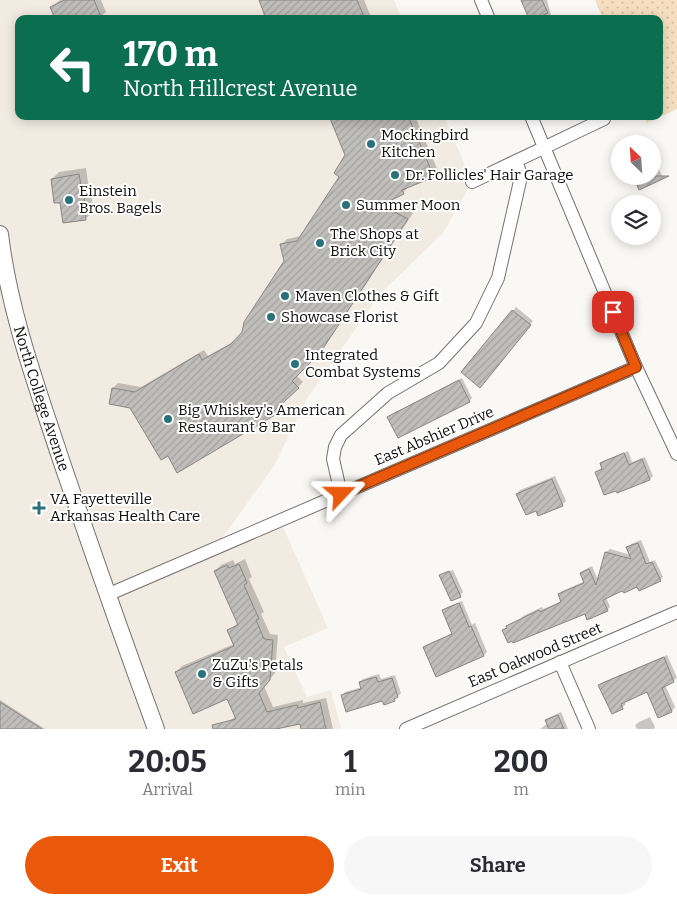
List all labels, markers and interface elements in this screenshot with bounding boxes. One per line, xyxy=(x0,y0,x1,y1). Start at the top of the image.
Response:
text: 170 m xyxy=(123,33,218,75)
icon: left xyxy=(40,35,105,100)
text: North Hillcrest Avenue xyxy=(123,75,357,102)
place label: Mockingbird Kitchen xyxy=(381,126,469,161)
north arrow xyxy=(611,135,661,185)
map controls xyxy=(611,135,661,245)
marker: Mockingbird Kitchen xyxy=(365,138,377,150)
place label: Dr. Follicles' Hair Garage xyxy=(405,166,574,184)
marker: Dr. Follicles' Hair Garage xyxy=(389,169,401,181)
place label: Einstein Bros. Bagels xyxy=(79,182,162,217)
marker: Einstein Bros. Bagels xyxy=(63,194,75,206)
button: layers xyxy=(611,195,661,245)
place label: Summer Moon xyxy=(356,196,461,214)
marker: Summer Moon xyxy=(340,199,352,211)
place label: The Shops at Brick City xyxy=(330,225,419,260)
marker: The Shops at Brick City xyxy=(314,237,326,249)
place label: Maven Clothes & Gift xyxy=(295,287,440,305)
marker: Maven Clothes & Gift xyxy=(279,290,291,302)
pin xyxy=(592,291,634,333)
icon: arrive xyxy=(599,298,627,326)
place label: Showcase Florist xyxy=(281,308,399,326)
marker: Showcase Florist xyxy=(265,311,277,323)
street label: North College Avenue xyxy=(10,324,73,474)
place label: Integrated Combat Systems xyxy=(305,346,421,381)
marker: Integrated Combat Systems xyxy=(289,358,301,370)
place label: Big Whiskey's American Restaurant & Bar xyxy=(178,401,345,436)
street label: East Abshier Drive xyxy=(372,403,496,469)
marker: Big Whiskey's American Restaurant & Bar xyxy=(162,413,174,425)
position arrow xyxy=(314,467,366,519)
place label: VA Fayetteville Arkansas Health Care xyxy=(50,490,200,525)
marker: VA Fayetteville Arkansas Health Care xyxy=(32,501,46,515)
street label: East Oakwood Street xyxy=(465,618,605,691)
place label: ZuZu's Petals & Gifts xyxy=(212,656,303,691)
marker: ZuZu's Petals & Gifts xyxy=(196,668,208,680)
text: 20:05 xyxy=(128,744,207,780)
text: 1 xyxy=(344,744,357,780)
text: 200 xyxy=(494,744,549,780)
text: Arrival xyxy=(142,780,193,799)
text: min xyxy=(335,780,365,799)
text: m xyxy=(514,780,529,799)
button: Exit xyxy=(25,836,334,894)
button: Share xyxy=(344,836,652,894)

